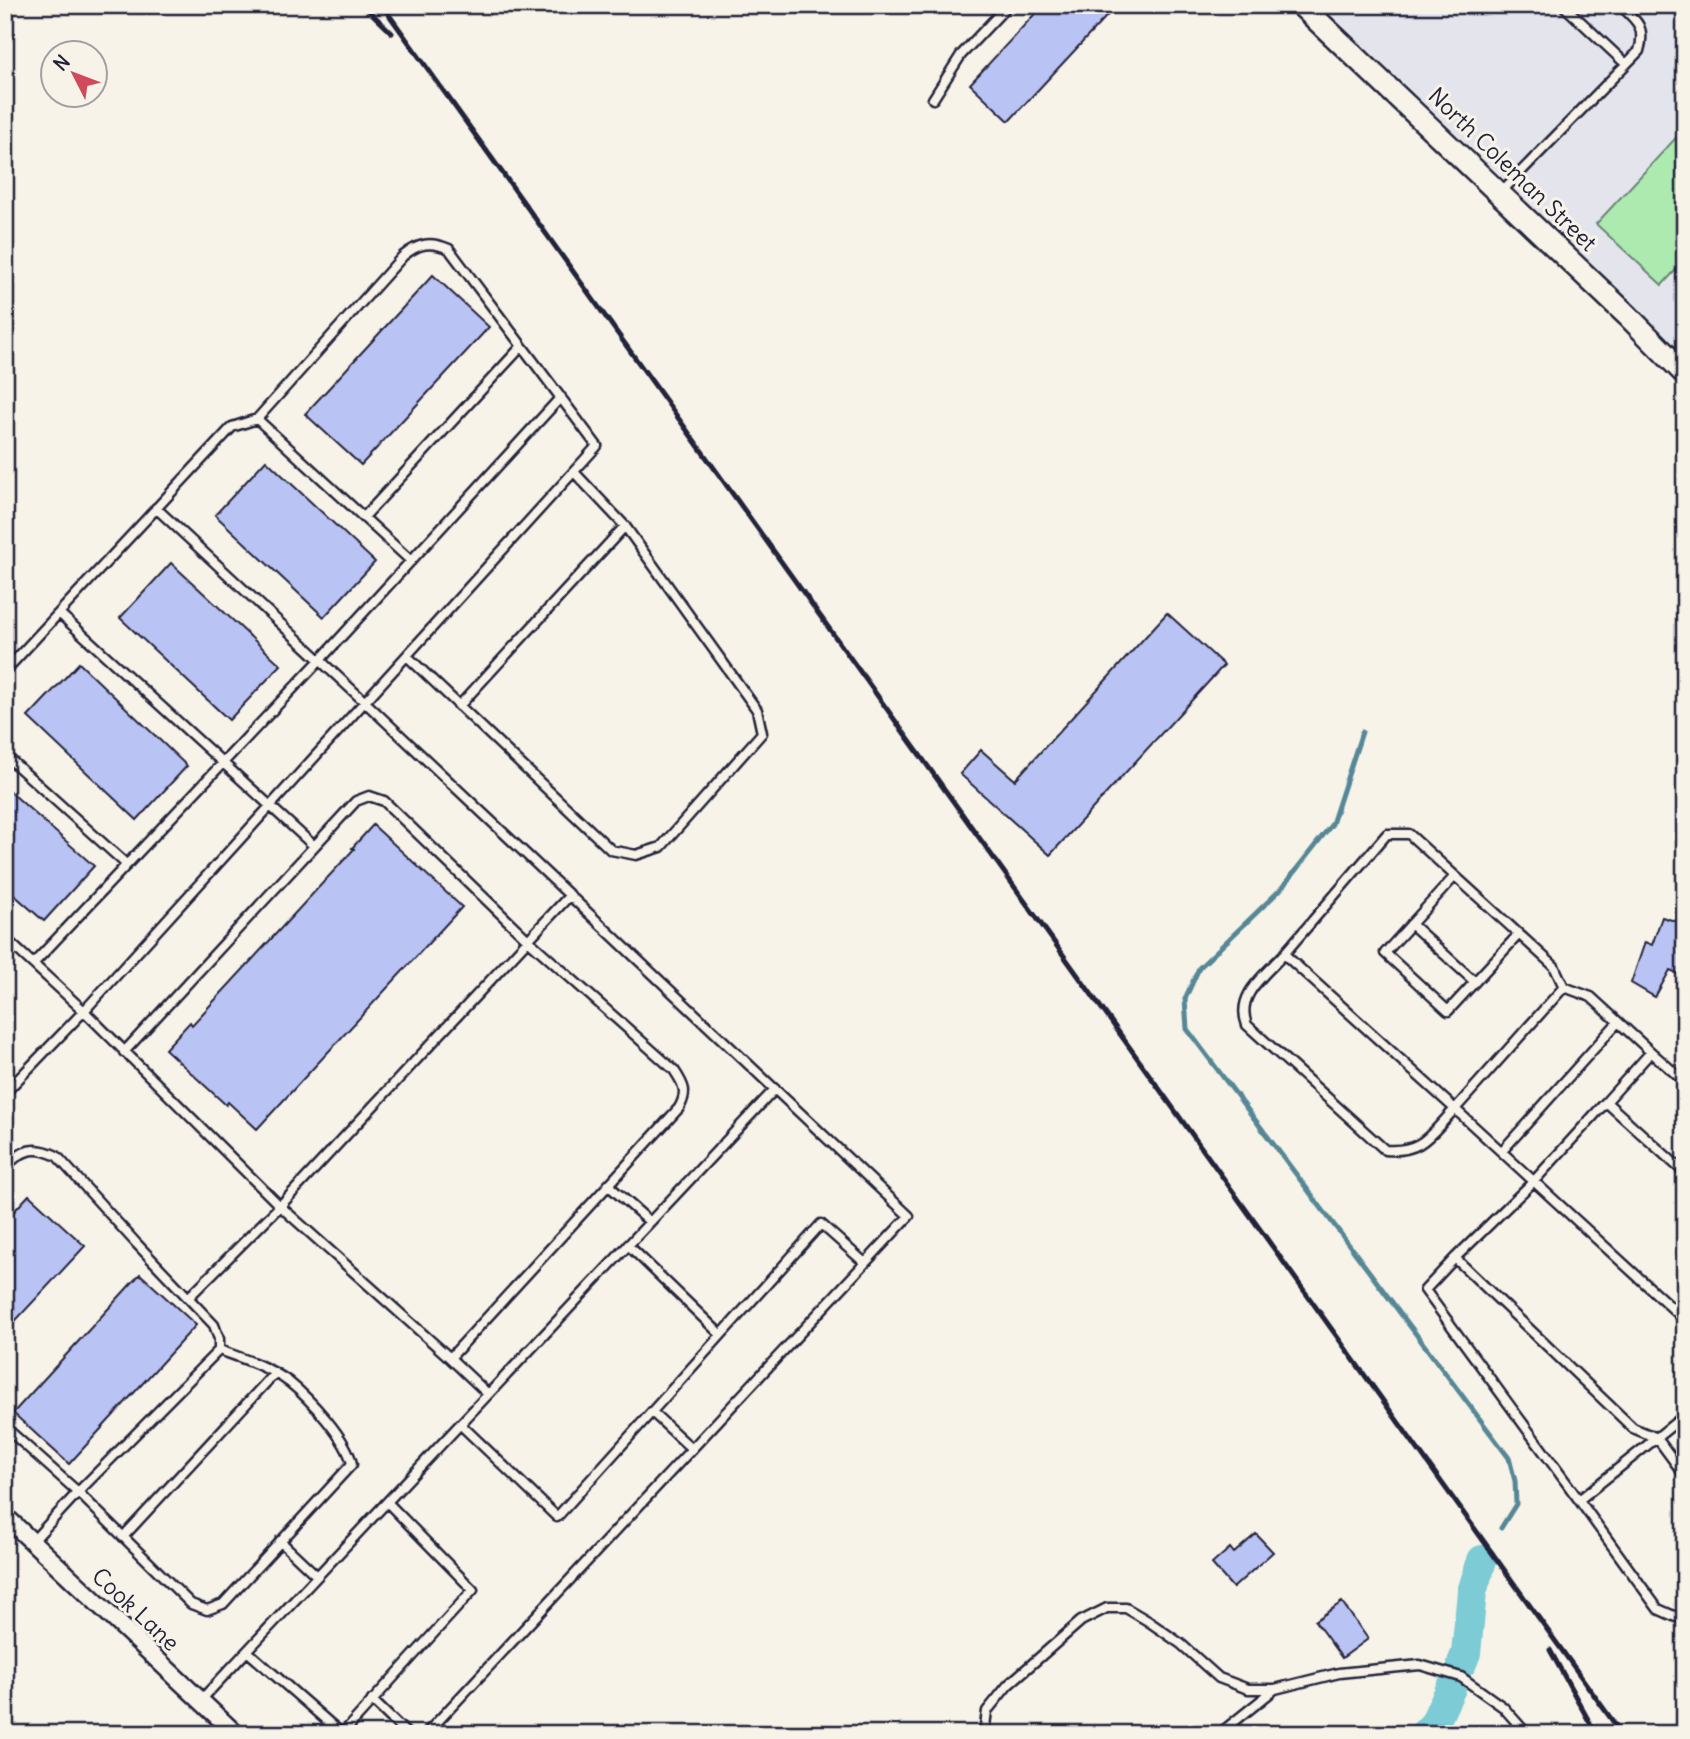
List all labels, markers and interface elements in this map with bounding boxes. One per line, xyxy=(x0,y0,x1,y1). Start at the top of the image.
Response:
north arrow xyxy=(38,38,108,108)
text: N xyxy=(48,50,75,76)
street label: North Coleman Street xyxy=(1423,81,1604,257)
street label: Cook Lane xyxy=(86,1561,186,1657)

